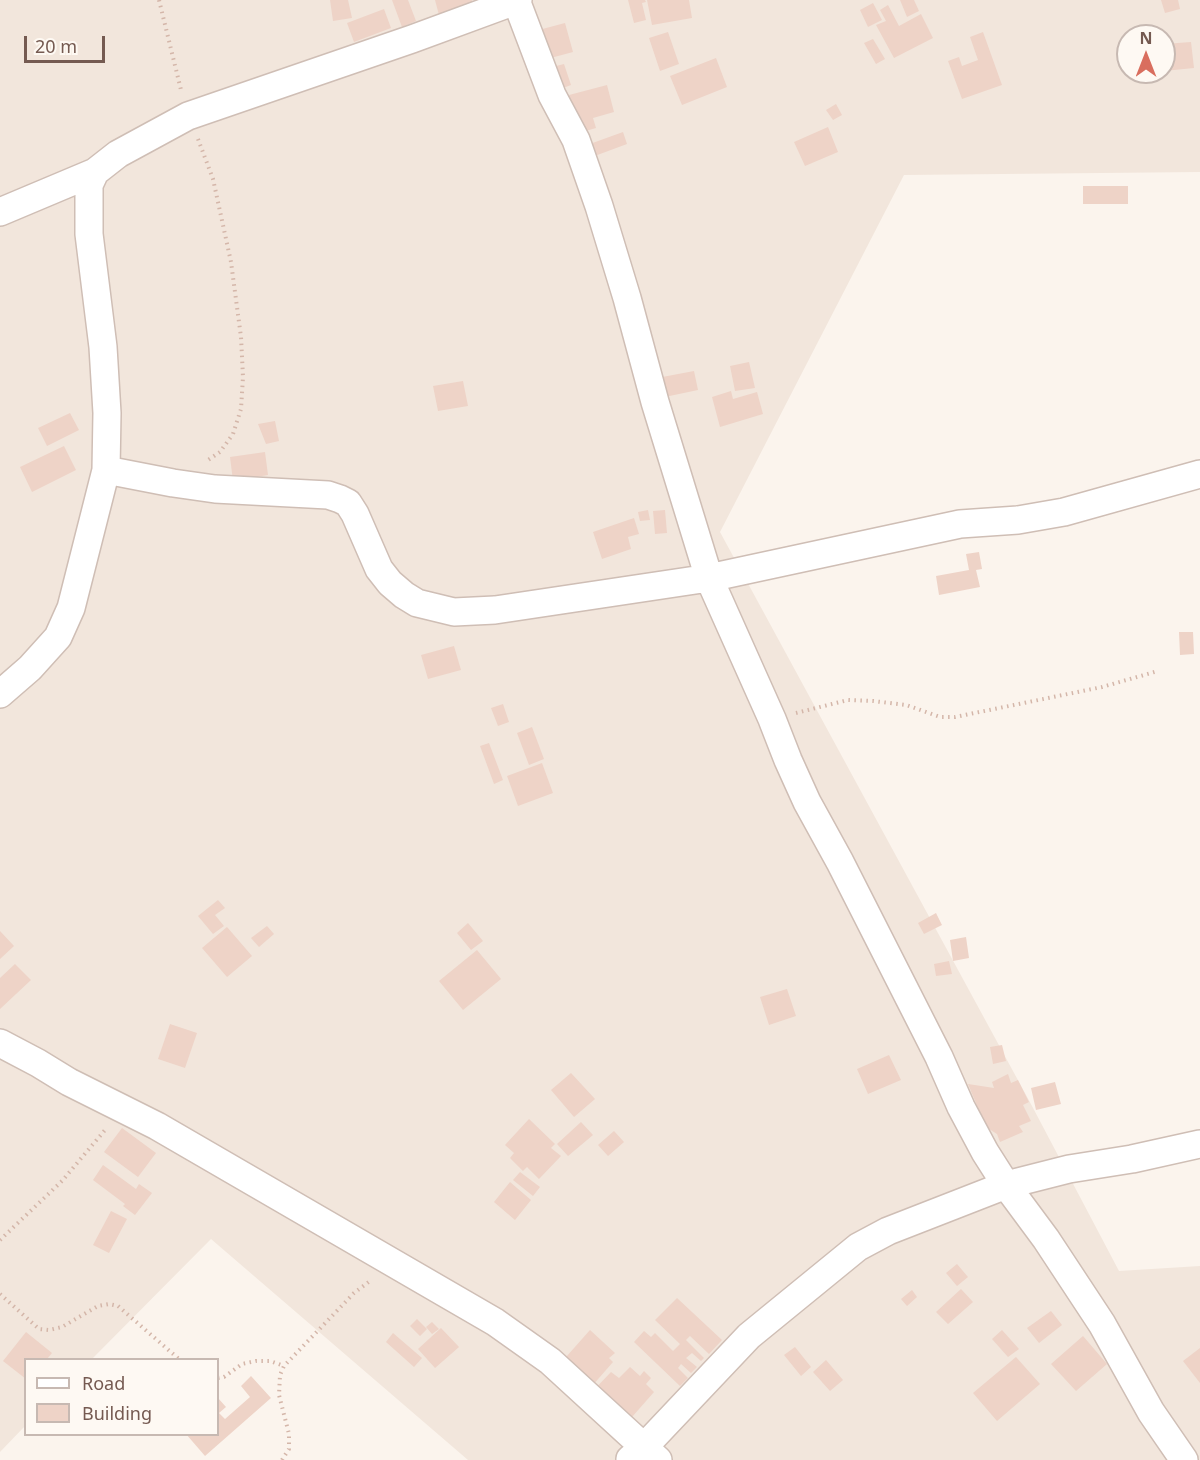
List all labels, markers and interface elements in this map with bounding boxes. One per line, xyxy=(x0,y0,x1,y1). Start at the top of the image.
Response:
scale bar xyxy=(27,24,108,62)
north arrow xyxy=(1116,24,1176,84)
text: N xyxy=(1139,27,1153,49)
text: 20 m xyxy=(35,34,77,58)
legend xyxy=(24,1358,219,1436)
text: Road xyxy=(82,1371,125,1395)
text: Building xyxy=(82,1401,152,1425)

